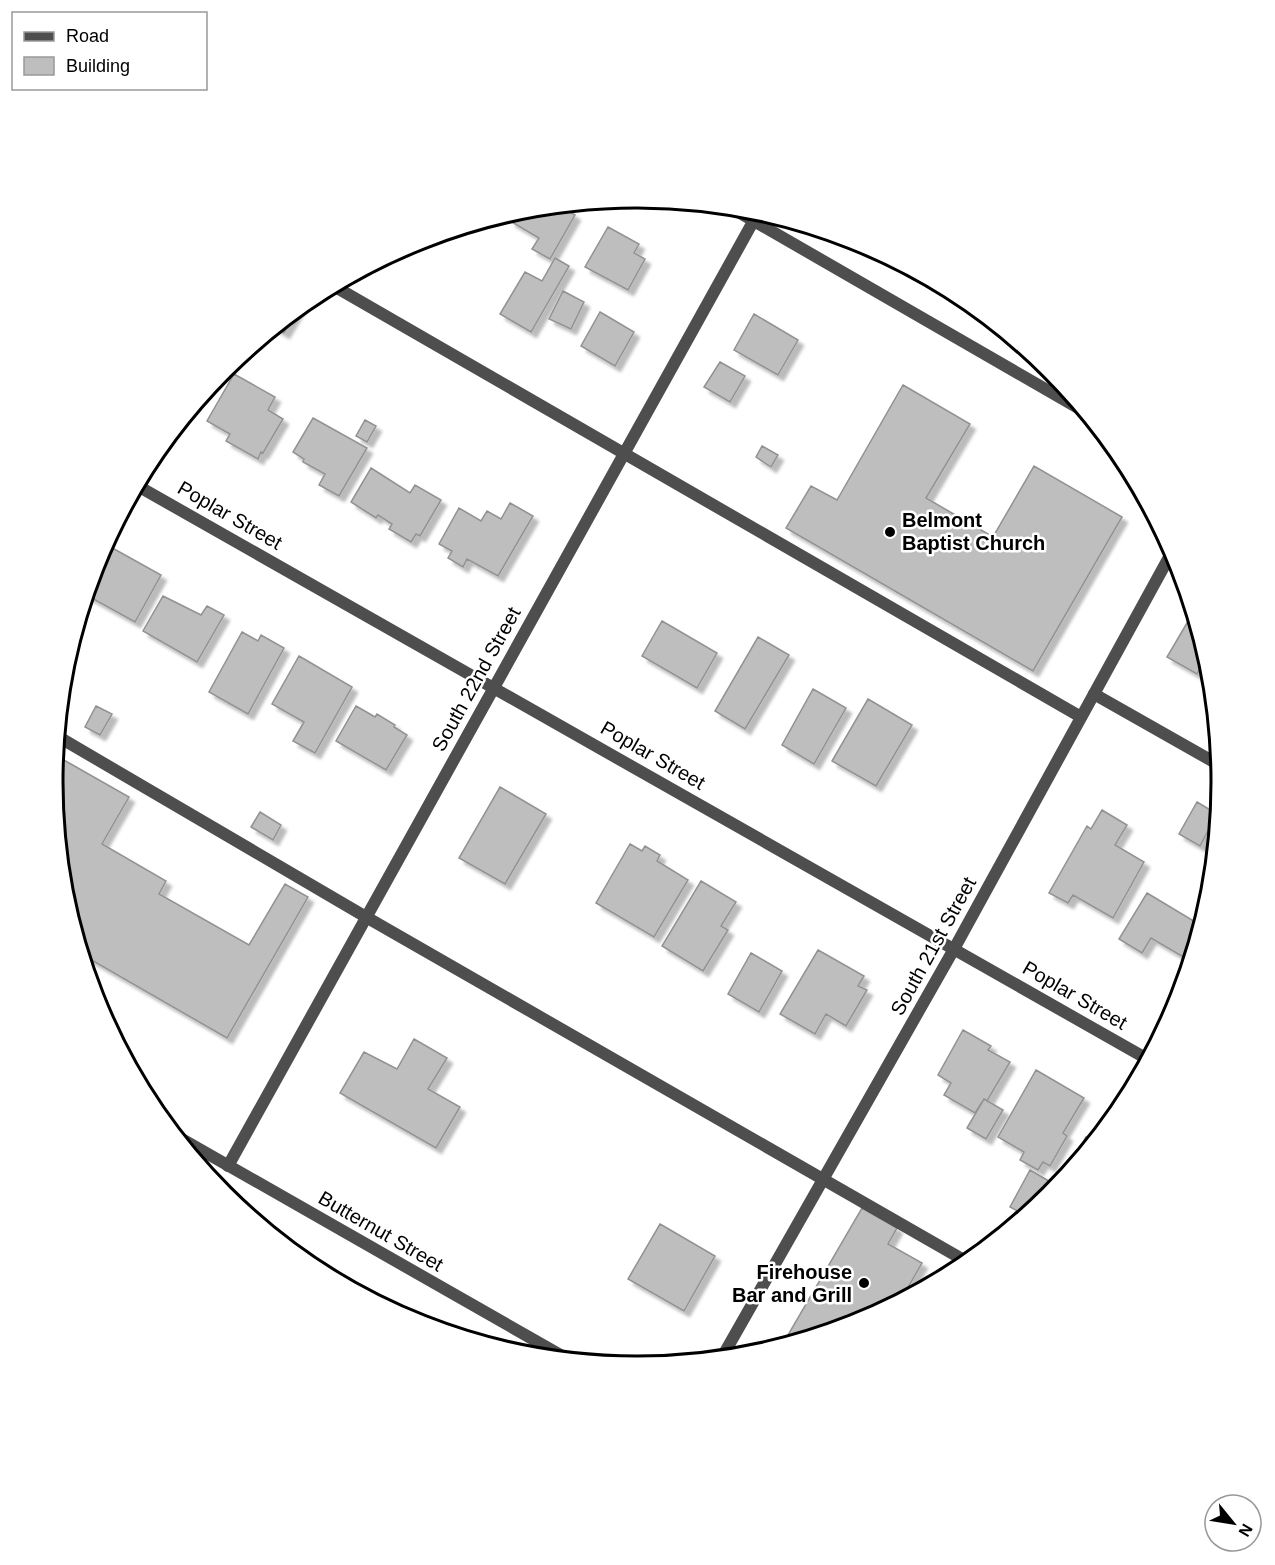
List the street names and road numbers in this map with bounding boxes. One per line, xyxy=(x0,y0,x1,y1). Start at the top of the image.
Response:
street label: Poplar Street xyxy=(174,476,286,554)
street label: South 22nd Street xyxy=(427,603,525,755)
street label: Poplar Street xyxy=(597,716,709,794)
street label: South 21st Street xyxy=(886,873,980,1019)
street label: Poplar Street xyxy=(1019,956,1131,1034)
street label: Butternut Street xyxy=(315,1186,448,1276)

